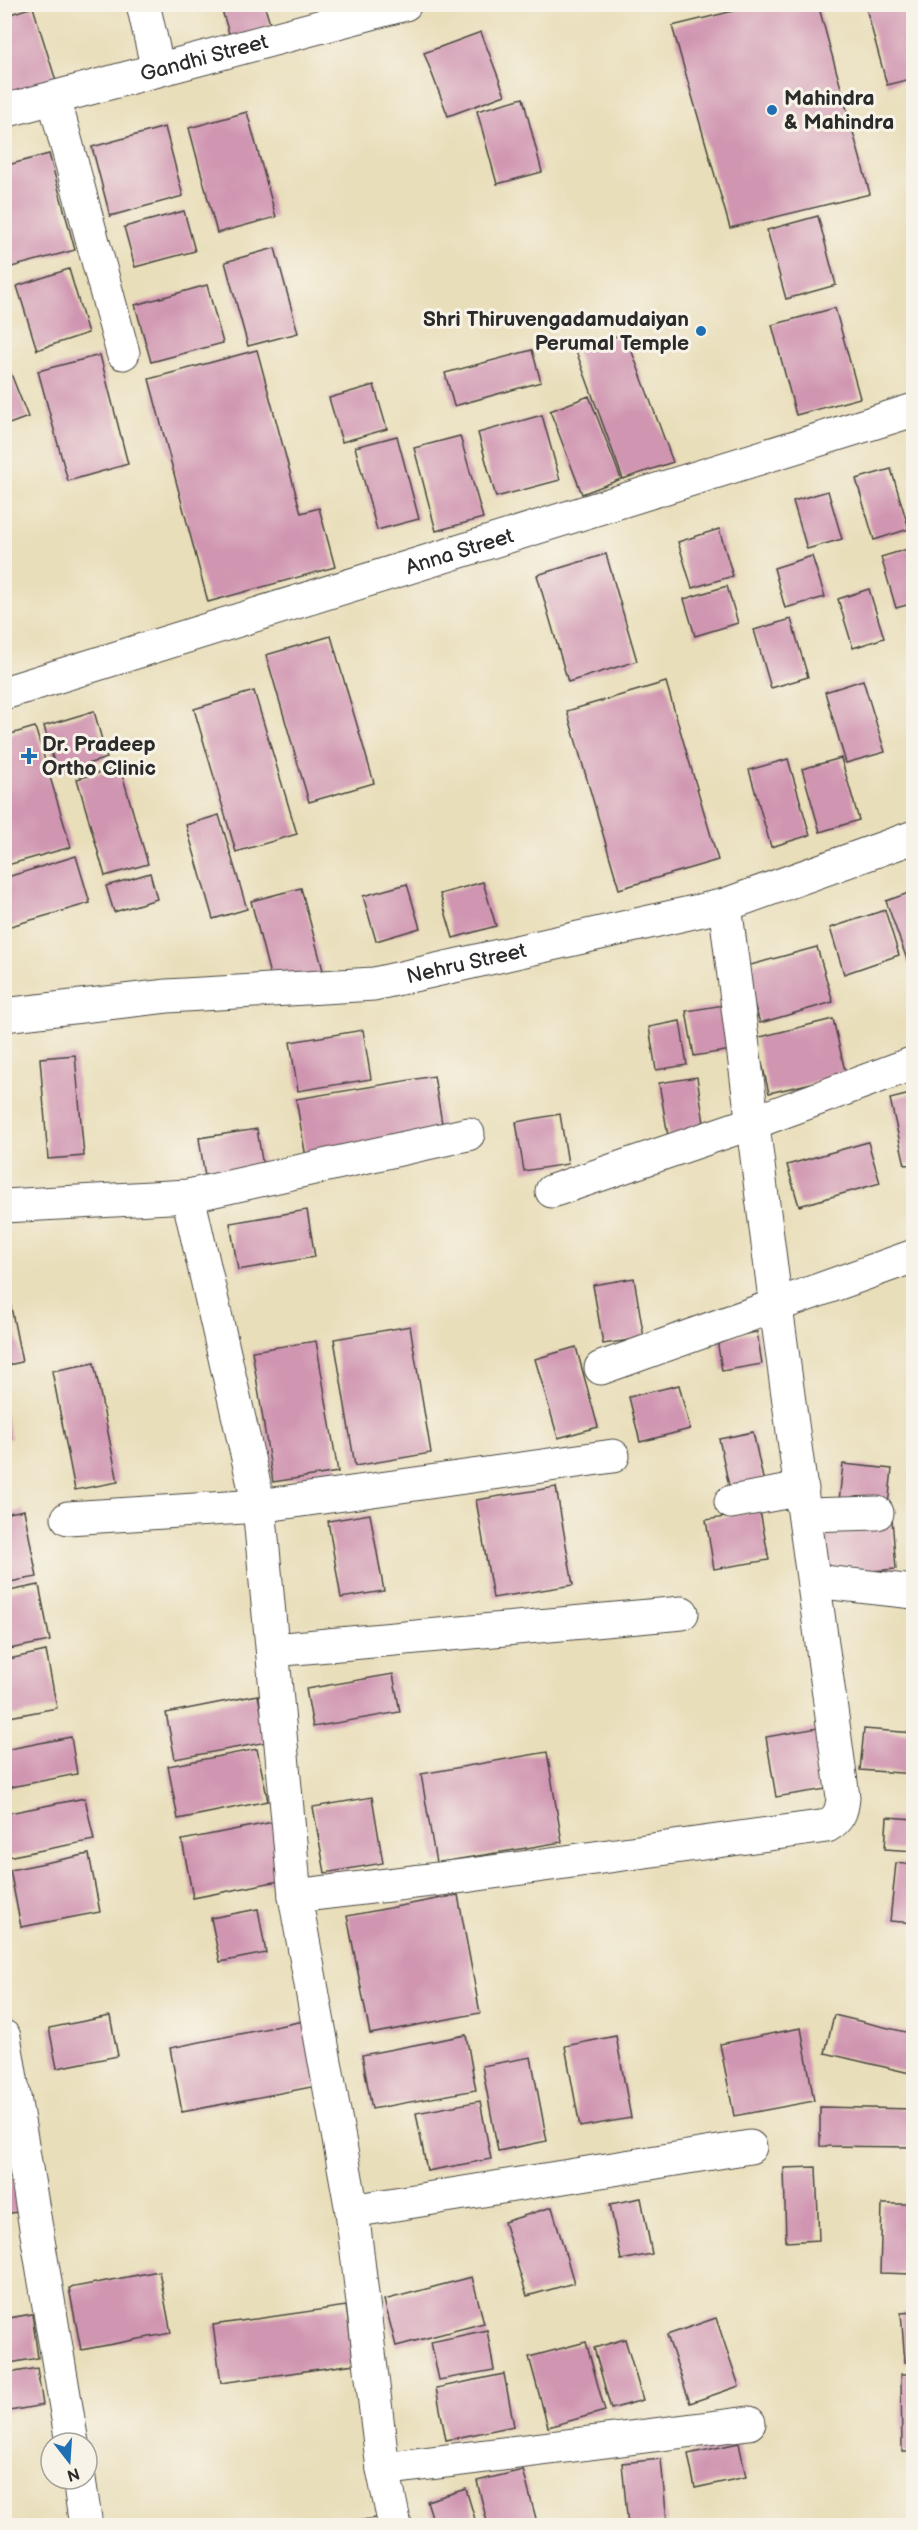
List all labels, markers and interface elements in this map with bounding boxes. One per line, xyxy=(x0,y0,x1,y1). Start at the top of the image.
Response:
street label: Gandhi Street xyxy=(138,29,271,87)
place label: Mahindra & Mahindra xyxy=(784,86,894,135)
marker: Mahindra & Mahindra xyxy=(765,103,779,117)
place label: Shri Thiruvengadamudaiyan Perumal Temple xyxy=(423,307,689,356)
marker: Shri Thiruvengadamudaiyan Perumal Temple xyxy=(694,324,708,338)
street label: Anna Street xyxy=(403,523,517,580)
place label: Dr. Pradeep Ortho Clinic xyxy=(42,732,156,781)
marker: Dr. Pradeep Ortho Clinic xyxy=(20,747,38,765)
street label: Nehru Street xyxy=(404,938,529,989)
north arrow xyxy=(39,2431,99,2491)
text: N xyxy=(64,2463,81,2485)

